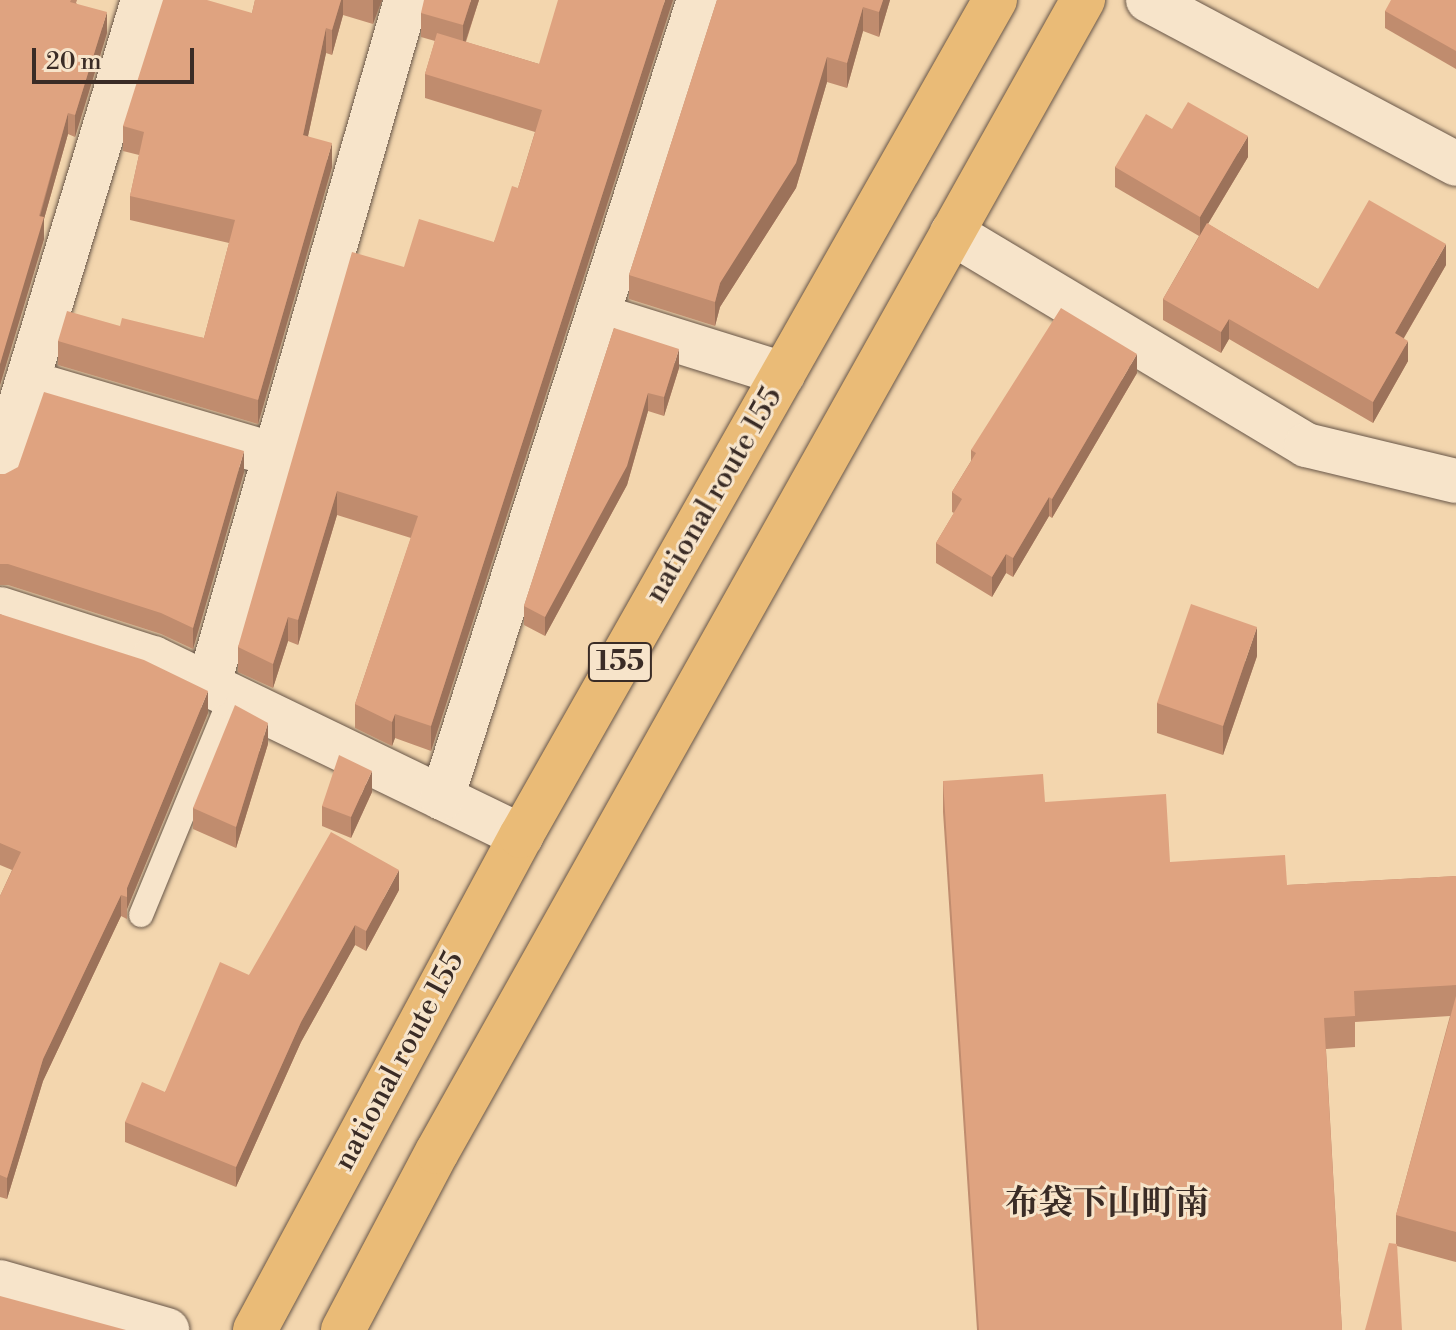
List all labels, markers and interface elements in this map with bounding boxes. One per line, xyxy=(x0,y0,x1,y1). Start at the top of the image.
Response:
scale bar xyxy=(36,32,198,82)
text: 20 m xyxy=(46,47,102,77)
street label: national route 155 xyxy=(638,381,790,609)
road number: 155 xyxy=(586,638,654,686)
street label: national route 155 xyxy=(326,945,472,1177)
district label: 布袋下山町南 xyxy=(1005,1185,1209,1225)

